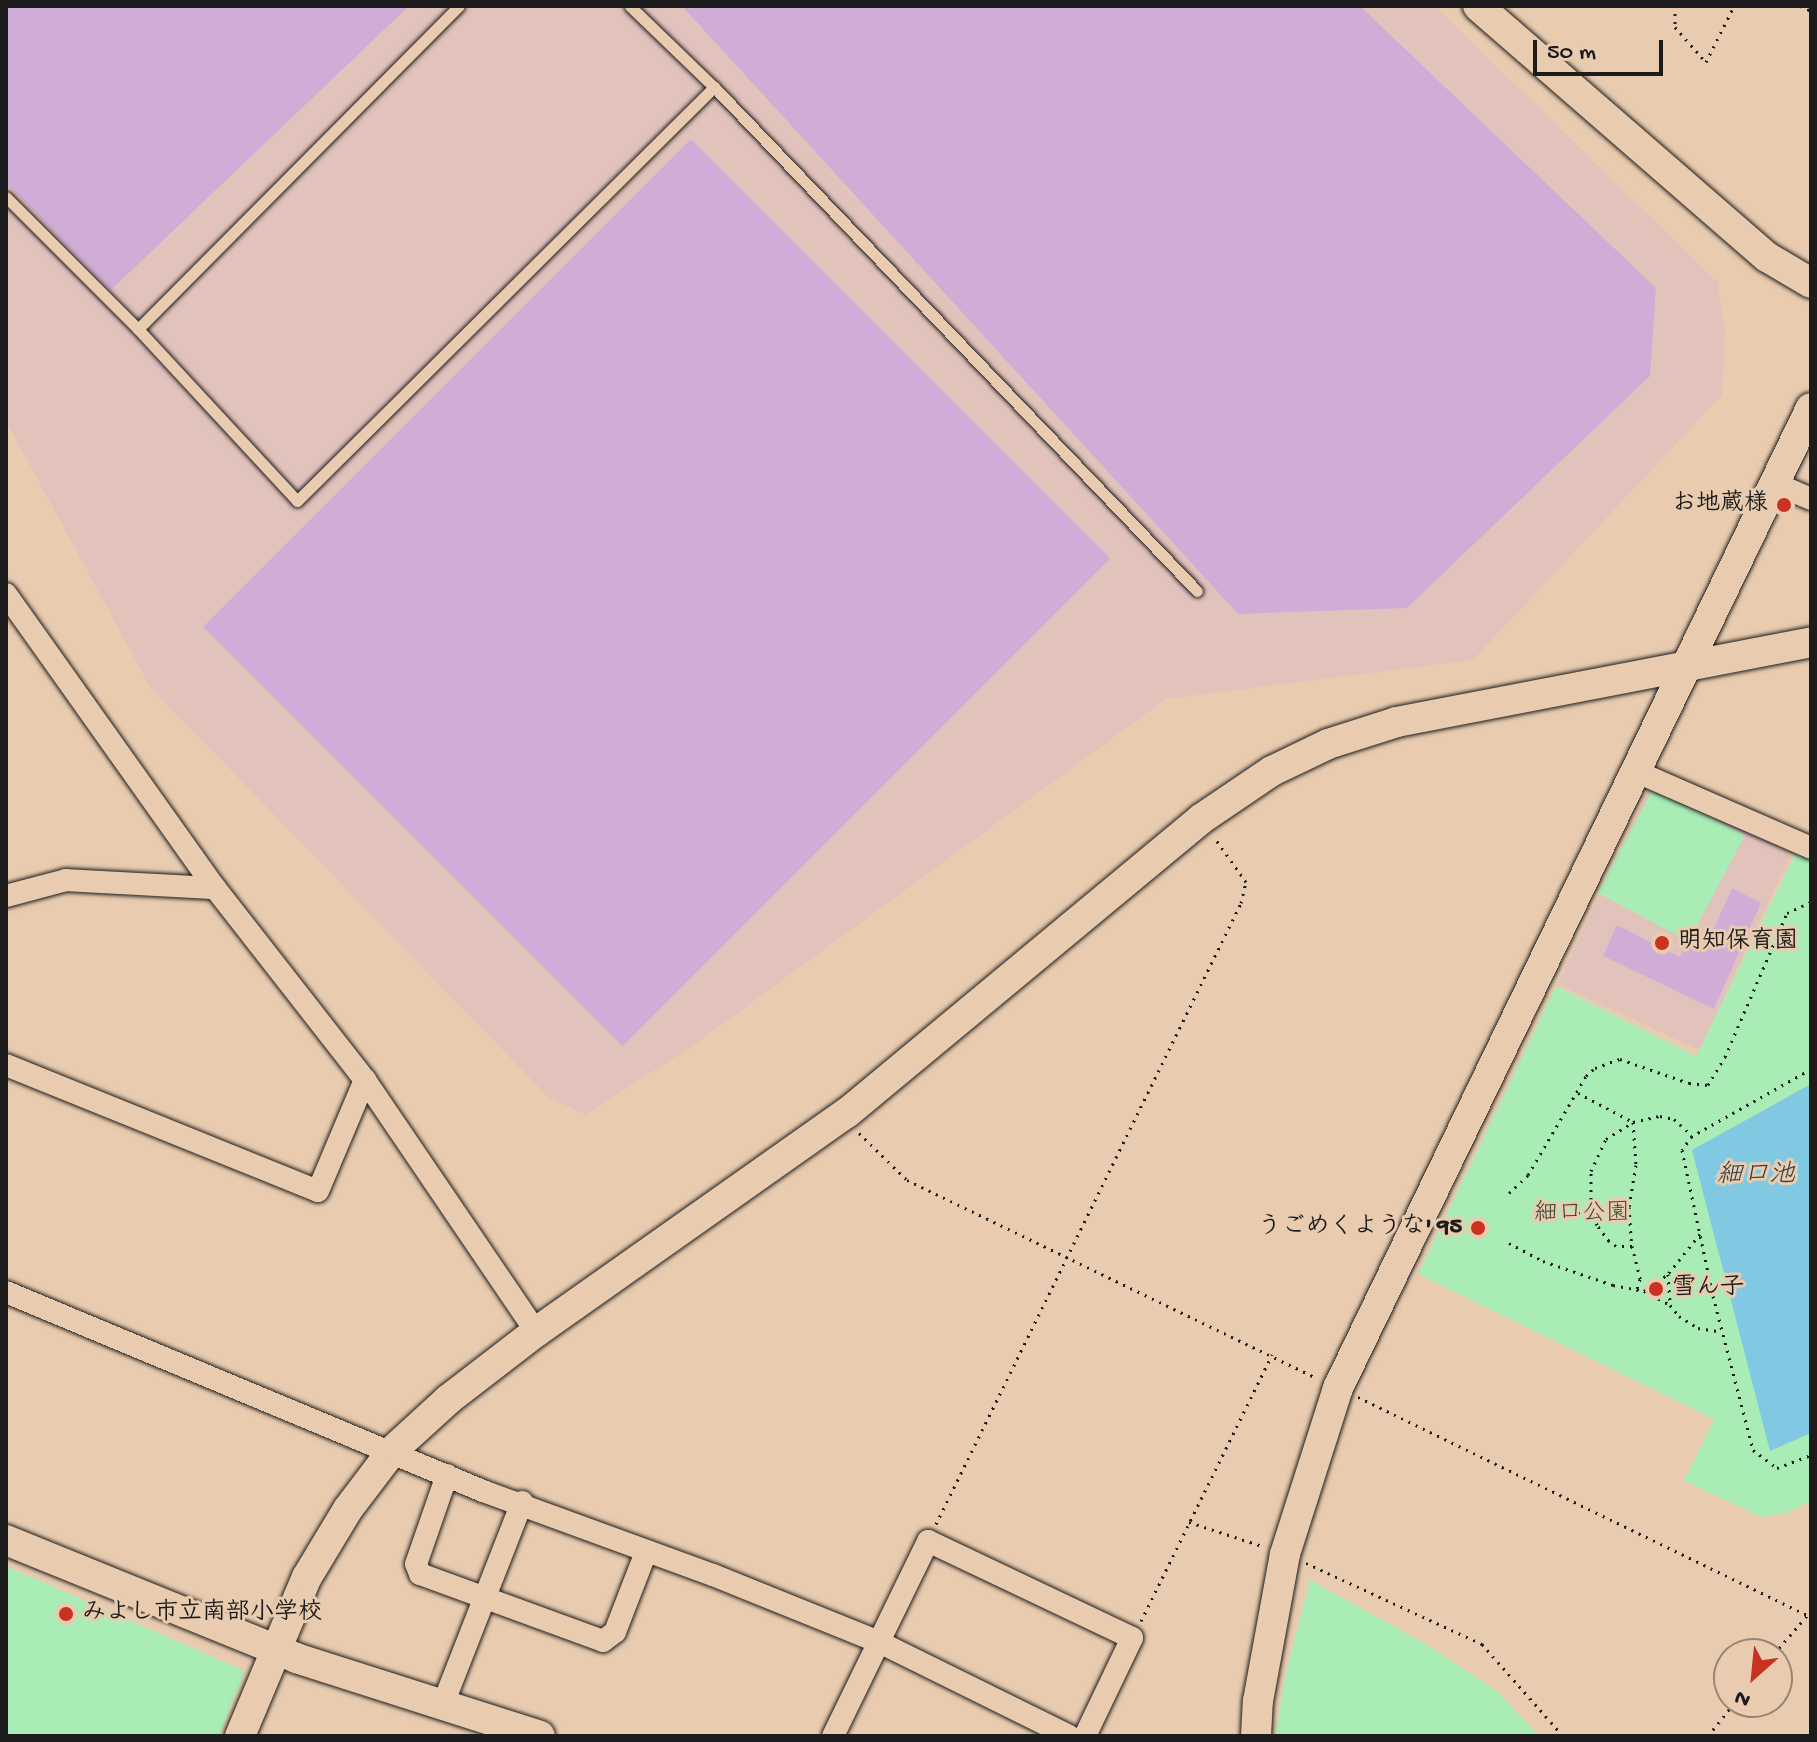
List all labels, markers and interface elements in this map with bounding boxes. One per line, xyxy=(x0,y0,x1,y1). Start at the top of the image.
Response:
scale bar xyxy=(1537,24,1667,74)
text: 50 m xyxy=(1547,39,1596,68)
place label: お地蔵様 xyxy=(1672,491,1768,519)
marker: お地蔵様 xyxy=(1775,496,1793,514)
place label: 明知保育園 xyxy=(1678,929,1798,957)
marker: 明知保育園 xyxy=(1653,934,1671,952)
water label: 細口池 xyxy=(1717,1161,1795,1193)
park label: 細口公園 xyxy=(1534,1201,1630,1229)
place label: うごめくような' 95 xyxy=(1258,1214,1462,1242)
marker: うごめくような' 95 xyxy=(1469,1219,1487,1237)
place label: 雪ん子 xyxy=(1672,1275,1744,1303)
marker: 雪ん子 xyxy=(1647,1280,1665,1298)
place label: みよし市立南部小学校 xyxy=(82,1600,322,1628)
marker: みよし市立南部小学校 xyxy=(57,1605,75,1623)
north arrow xyxy=(1713,1638,1793,1718)
text: N xyxy=(1731,1683,1755,1712)

